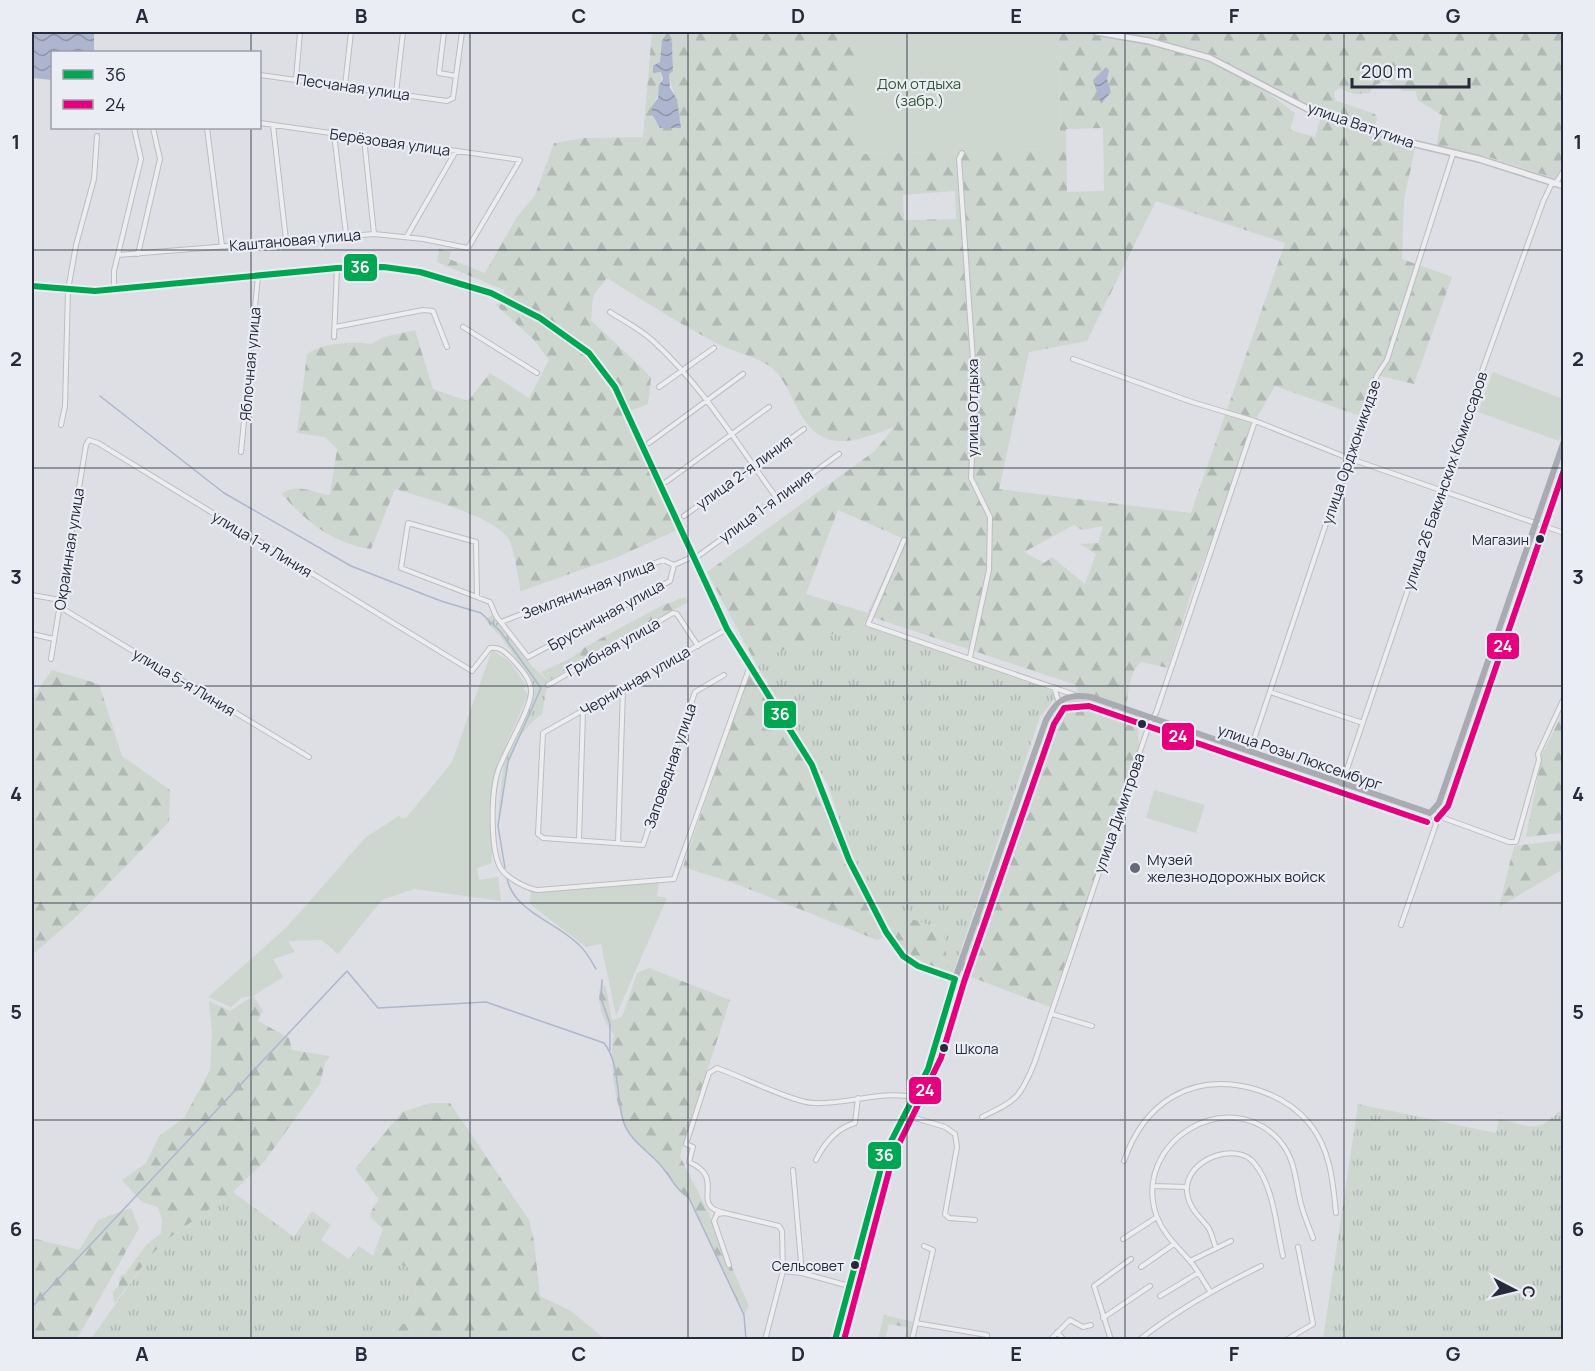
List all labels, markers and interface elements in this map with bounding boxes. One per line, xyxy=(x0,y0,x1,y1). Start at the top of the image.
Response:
text: A xyxy=(135,2,149,29)
text: B xyxy=(355,2,368,29)
text: C xyxy=(572,2,586,29)
text: D xyxy=(791,2,805,29)
text: E xyxy=(1010,2,1022,29)
text: F xyxy=(1229,2,1240,29)
text: G xyxy=(1446,2,1461,29)
legend xyxy=(51,51,261,129)
scale bar xyxy=(1352,51,1469,89)
text: 200 m xyxy=(1361,59,1412,83)
text: 36 xyxy=(105,62,126,86)
street label: Песчаная улица xyxy=(295,69,411,105)
park label: Дом отдыха (забр.) xyxy=(877,73,961,111)
text: 24 xyxy=(105,92,126,116)
street label: улица Ватутина xyxy=(1305,97,1417,153)
street label: Берёзовая улица xyxy=(328,123,452,161)
text: 1 xyxy=(12,128,20,155)
text: 1 xyxy=(1574,128,1582,155)
street label: Каштановая улица xyxy=(228,224,362,256)
line badge: 36 xyxy=(343,253,378,282)
text: 36 xyxy=(350,256,370,278)
street label: Яблочная улица xyxy=(235,306,265,422)
text: 2 xyxy=(10,345,22,372)
text: 2 xyxy=(1572,345,1584,372)
street label: улица Отдыха xyxy=(962,359,983,457)
street label: улица 26 Бакинских Комиссаров xyxy=(1398,369,1492,593)
street label: улица Орджоникидзе xyxy=(1316,377,1386,527)
street label: улица 2-я линия xyxy=(692,430,796,514)
street label: улица 1-я линия xyxy=(715,465,817,547)
street label: Окраинная улица xyxy=(49,486,89,612)
street label: улица 1-я Линия xyxy=(208,506,316,582)
place label: Магазин xyxy=(1472,530,1529,549)
marker: Магазин xyxy=(1534,533,1546,545)
street label: Земляничная улица xyxy=(518,554,658,624)
text: 3 xyxy=(10,563,22,590)
text: 3 xyxy=(1572,563,1584,590)
street label: Брусничная улица xyxy=(544,574,668,656)
street label: Грибная улица xyxy=(562,613,664,681)
line badge: 24 xyxy=(1486,632,1520,660)
text: 24 xyxy=(1494,635,1512,657)
street label: Черничная улица xyxy=(576,641,694,721)
street label: улица 5-я Линия xyxy=(129,643,239,721)
street label: Заповедная улица xyxy=(639,700,701,832)
line badge: 36 xyxy=(763,700,797,729)
text: 36 xyxy=(770,703,790,725)
unlabelled marker xyxy=(1136,718,1148,730)
street label: улица Розы Люксембург xyxy=(1215,719,1385,795)
line badge: 24 xyxy=(1161,722,1195,751)
text: 24 xyxy=(1169,725,1187,747)
street label: улица Димитрова xyxy=(1089,750,1149,876)
text: 4 xyxy=(10,780,22,807)
text: 4 xyxy=(1572,780,1584,807)
place label: Музей железнодорожных войск xyxy=(1147,849,1326,887)
marker: Музей железнодорожных войск xyxy=(1128,861,1142,875)
text: 5 xyxy=(10,998,22,1025)
text: 5 xyxy=(1572,998,1584,1025)
place label: Школа xyxy=(955,1039,999,1058)
marker: Школа xyxy=(938,1042,950,1054)
line badge: 24 xyxy=(908,1076,942,1105)
text: 24 xyxy=(916,1079,934,1101)
line badge: 36 xyxy=(867,1141,902,1170)
text: 36 xyxy=(874,1144,894,1166)
text: 6 xyxy=(10,1215,22,1242)
text: 6 xyxy=(1572,1215,1584,1242)
place label: Сельсовет xyxy=(772,1256,844,1275)
marker: Сельсовет xyxy=(849,1259,861,1271)
north arrow xyxy=(1484,1260,1544,1320)
text: С xyxy=(1517,1285,1541,1299)
text: A xyxy=(135,1340,149,1367)
text: B xyxy=(355,1340,368,1367)
text: C xyxy=(572,1340,586,1367)
text: D xyxy=(791,1340,805,1367)
text: E xyxy=(1010,1340,1022,1367)
text: F xyxy=(1229,1340,1240,1367)
text: G xyxy=(1446,1340,1461,1367)

